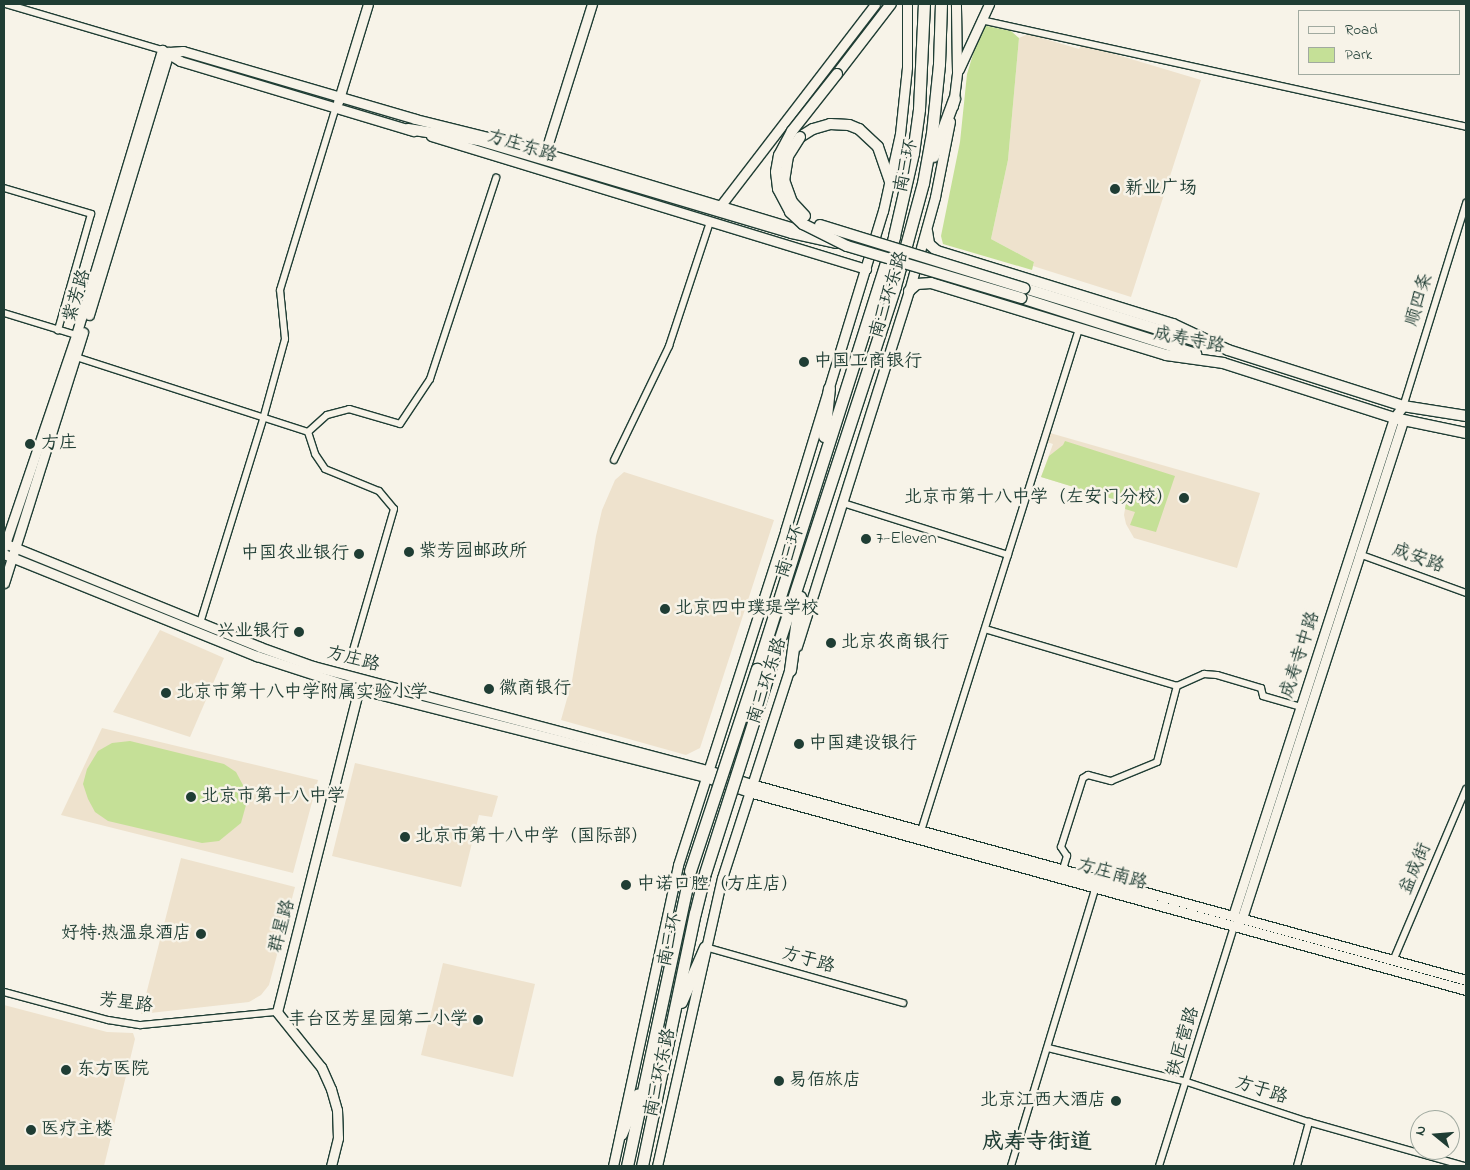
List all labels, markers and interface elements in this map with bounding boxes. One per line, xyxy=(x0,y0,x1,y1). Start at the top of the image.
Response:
legend xyxy=(1298,10,1460,75)
text: Road xyxy=(1345,19,1378,41)
text: Park xyxy=(1345,44,1372,66)
street label: 方庄东路 xyxy=(484,126,560,168)
street label: 南三环 xyxy=(891,137,923,195)
place label: 新业广场 xyxy=(1125,178,1197,200)
marker: 新业广场 xyxy=(1109,183,1121,195)
street label: 南三环东路 xyxy=(867,249,913,341)
street label: 紫芳路 xyxy=(60,267,96,325)
street label: 顺四条 xyxy=(1402,271,1438,329)
street label: 成寿寺路 xyxy=(1152,324,1226,358)
place label: 中国工商银行 xyxy=(814,351,922,373)
marker: 中国工商银行 xyxy=(798,356,810,368)
place label: 方庄 xyxy=(41,433,77,455)
marker: 方庄 xyxy=(23,437,37,451)
place label: 北京市第十八中学（左安门分校） xyxy=(904,487,1174,509)
marker: 北京市第十八中学（左安门分校） xyxy=(1178,492,1190,504)
street label: 南三环 xyxy=(772,523,810,581)
place label: 7-Eleven xyxy=(876,528,937,550)
marker: 7-Eleven xyxy=(860,533,872,545)
street label: 成安路 xyxy=(1389,540,1447,578)
place label: 紫芳园邮政所 xyxy=(419,541,527,563)
place label: 中国农业银行 xyxy=(241,543,349,565)
marker: 紫芳园邮政所 xyxy=(403,546,415,558)
marker: 中国农业银行 xyxy=(353,548,365,560)
place label: 北京四中璞瑅学校 xyxy=(675,598,819,620)
marker: 北京四中璞瑅学校 xyxy=(659,603,671,615)
street label: 成寿寺中路 xyxy=(1277,609,1325,701)
place label: 兴业银行 xyxy=(217,621,289,643)
marker: 兴业银行 xyxy=(293,626,305,638)
place label: 北京农商银行 xyxy=(841,632,949,654)
street label: 南三环东路 xyxy=(744,635,792,727)
marker: 北京农商银行 xyxy=(825,637,837,649)
street label: 方庄路 xyxy=(324,643,382,677)
place label: 徽商银行 xyxy=(499,678,571,700)
place label: 北京市第十八中学附属实验小学 xyxy=(176,682,428,704)
marker: 徽商银行 xyxy=(483,683,495,695)
marker: 北京市第十八中学附属实验小学 xyxy=(160,687,172,699)
place label: 中国建设银行 xyxy=(809,733,917,755)
marker: 中国建设银行 xyxy=(793,738,805,750)
place label: 北京市第十八中学 xyxy=(201,786,345,808)
marker: 北京市第十八中学 xyxy=(185,791,197,803)
place label: 北京市第十八中学（国际部） xyxy=(415,826,649,848)
marker: 北京市第十八中学（国际部） xyxy=(399,831,411,843)
street label: 益成街 xyxy=(1396,840,1436,898)
street label: 方庄南路 xyxy=(1074,855,1150,895)
place label: 中诺口腔（方庄店） xyxy=(637,874,799,896)
marker: 中诺口腔（方庄店） xyxy=(619,878,633,892)
street label: 群星路 xyxy=(266,897,300,955)
street label: 南三环 xyxy=(655,911,687,969)
place label: 好特·热温泉酒店 xyxy=(61,923,191,945)
marker: 好特·热温泉酒店 xyxy=(195,928,207,940)
street label: 方于路 xyxy=(779,943,837,979)
street label: 芳星路 xyxy=(98,990,154,1018)
street label: 铁匠营路 xyxy=(1163,1004,1205,1080)
place label: 丰台区芳星园第二小学 xyxy=(288,1009,468,1031)
marker: 丰台区芳星园第二小学 xyxy=(472,1014,484,1026)
street label: 南三环东路 xyxy=(641,1027,681,1119)
place label: 东方医院 xyxy=(77,1059,149,1081)
marker: 东方医院 xyxy=(59,1063,73,1077)
place label: 易佰旅店 xyxy=(789,1070,861,1092)
street label: 方于路 xyxy=(1232,1072,1290,1110)
marker: 易佰旅店 xyxy=(773,1075,785,1087)
place label: 北京江西大酒店 xyxy=(980,1090,1106,1112)
marker: 北京江西大酒店 xyxy=(1110,1095,1122,1107)
north arrow xyxy=(1410,1110,1460,1160)
place label: 医疗主楼 xyxy=(41,1119,113,1141)
text: N xyxy=(1410,1123,1433,1138)
marker: 医疗主楼 xyxy=(25,1124,37,1136)
district label: 成寿寺街道 xyxy=(982,1131,1092,1157)

